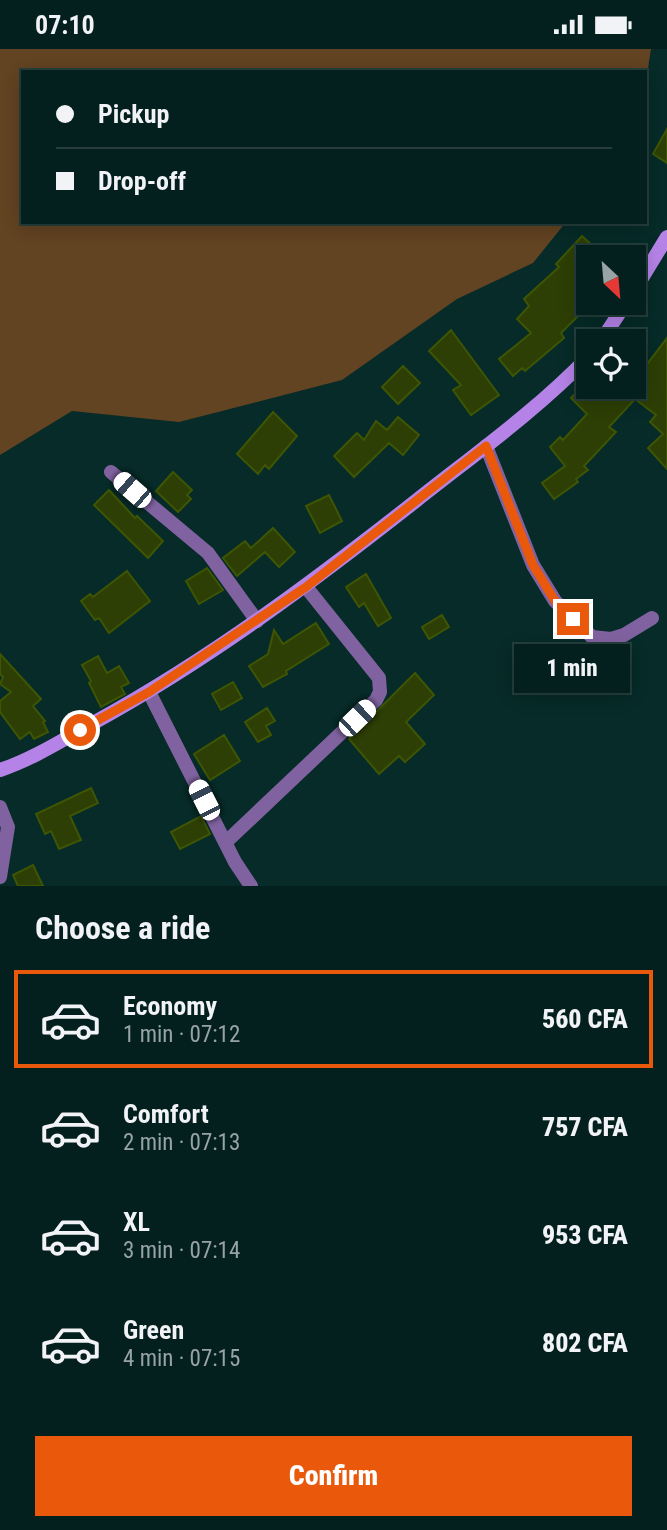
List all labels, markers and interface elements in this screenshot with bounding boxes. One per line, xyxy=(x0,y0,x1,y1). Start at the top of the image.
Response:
text: 07:10 xyxy=(35,10,95,40)
text: Pickup xyxy=(98,99,169,129)
text: Drop-off xyxy=(98,166,186,196)
north arrow xyxy=(576,245,646,315)
map controls xyxy=(576,245,646,399)
button: locate xyxy=(576,329,646,399)
car xyxy=(110,468,155,512)
route end xyxy=(557,603,589,635)
callout: 1 min xyxy=(515,643,631,693)
text: 1 min xyxy=(546,655,598,682)
car xyxy=(335,696,380,740)
route start xyxy=(64,714,96,746)
car xyxy=(186,777,223,823)
text: Choose a ride xyxy=(35,909,210,947)
icon: car xyxy=(39,988,102,1051)
text: Economy xyxy=(123,991,217,1021)
text: 560 CFA xyxy=(542,1004,628,1034)
text: 1 min · 07:12 xyxy=(123,1021,240,1048)
icon: car xyxy=(39,1096,102,1159)
text: Comfort xyxy=(123,1099,209,1129)
text: 757 CFA xyxy=(542,1112,628,1142)
text: 2 min · 07:13 xyxy=(123,1129,240,1156)
icon: car xyxy=(39,1204,102,1267)
text: XL xyxy=(123,1207,150,1237)
text: 953 CFA xyxy=(542,1220,628,1250)
text: 3 min · 07:14 xyxy=(123,1237,240,1264)
icon: car xyxy=(39,1312,102,1375)
text: Green xyxy=(123,1315,184,1345)
text: 802 CFA xyxy=(542,1328,628,1358)
text: 4 min · 07:15 xyxy=(123,1345,240,1372)
button: Confirm xyxy=(35,1436,632,1516)

